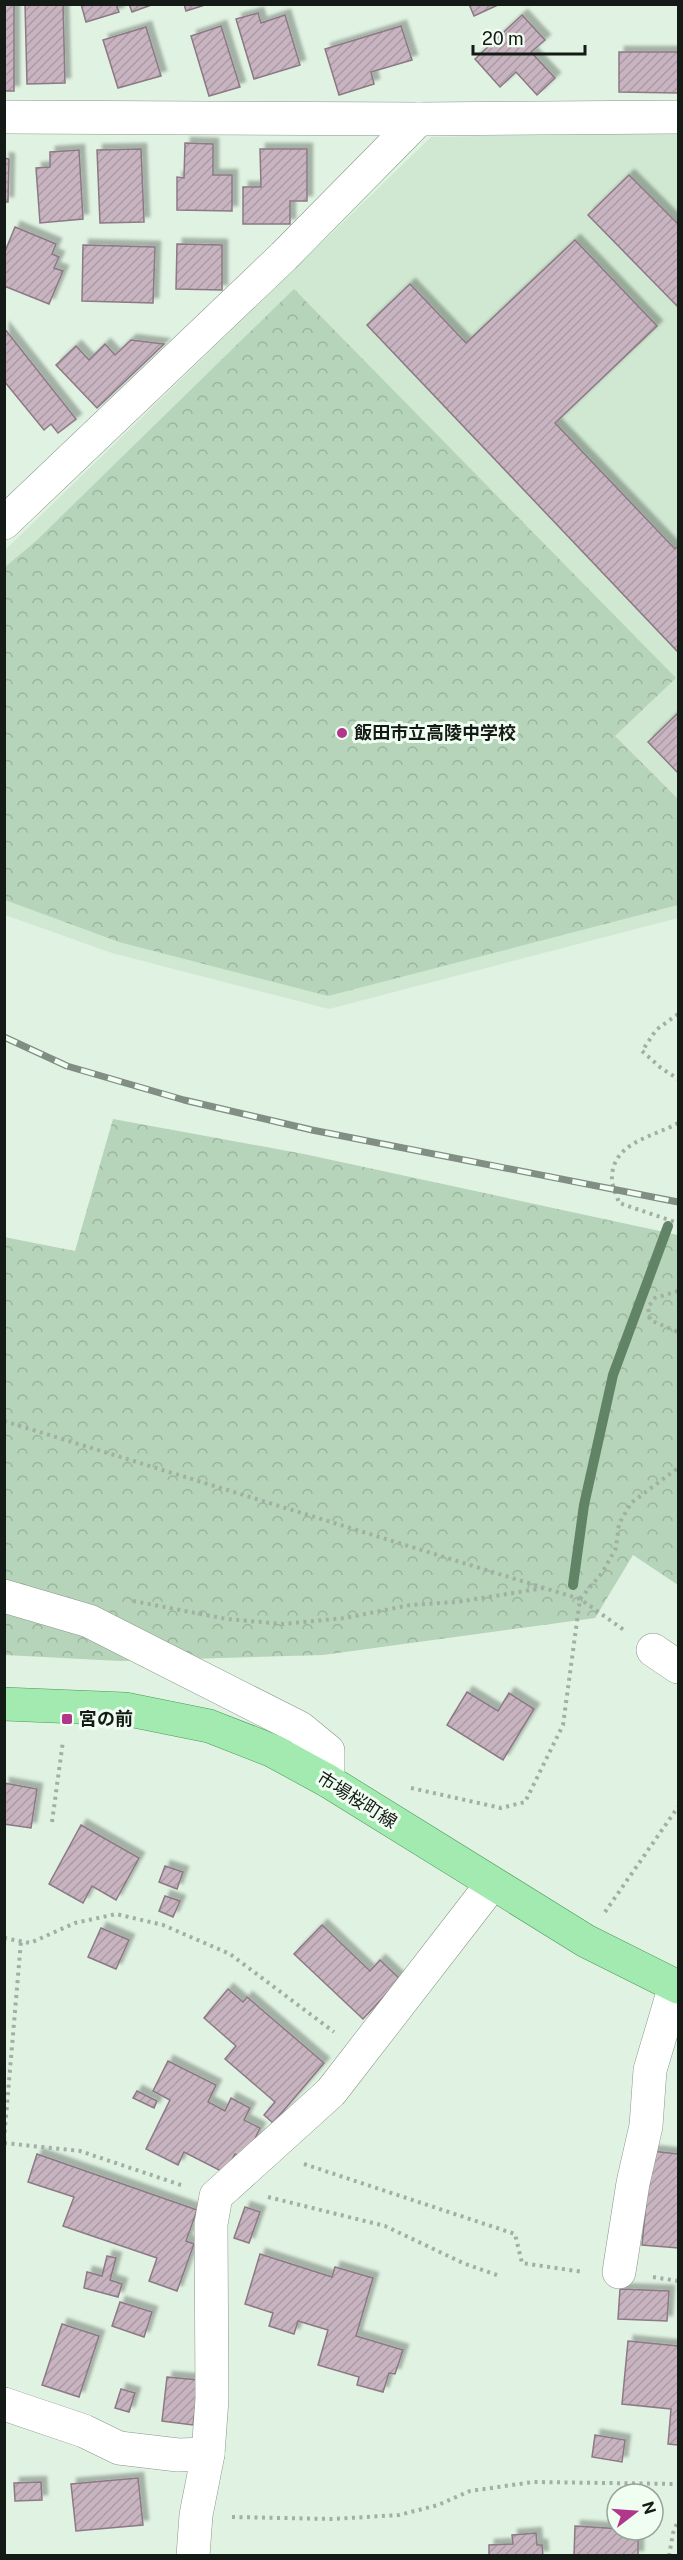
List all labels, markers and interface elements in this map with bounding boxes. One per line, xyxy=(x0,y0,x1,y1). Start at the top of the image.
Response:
scale bar xyxy=(473,18,586,56)
text: 20 m xyxy=(482,28,524,49)
place label: 飯田市立高陵中学校 xyxy=(354,722,516,743)
marker: 飯田市立高陵中学校 xyxy=(335,726,349,740)
place label: 宮の前 xyxy=(79,1708,133,1729)
marker: 宮の前 xyxy=(60,1712,74,1726)
street label: 市場桜町線 xyxy=(314,1767,401,1832)
north arrow xyxy=(605,2482,665,2542)
text: N xyxy=(638,2499,660,2517)

